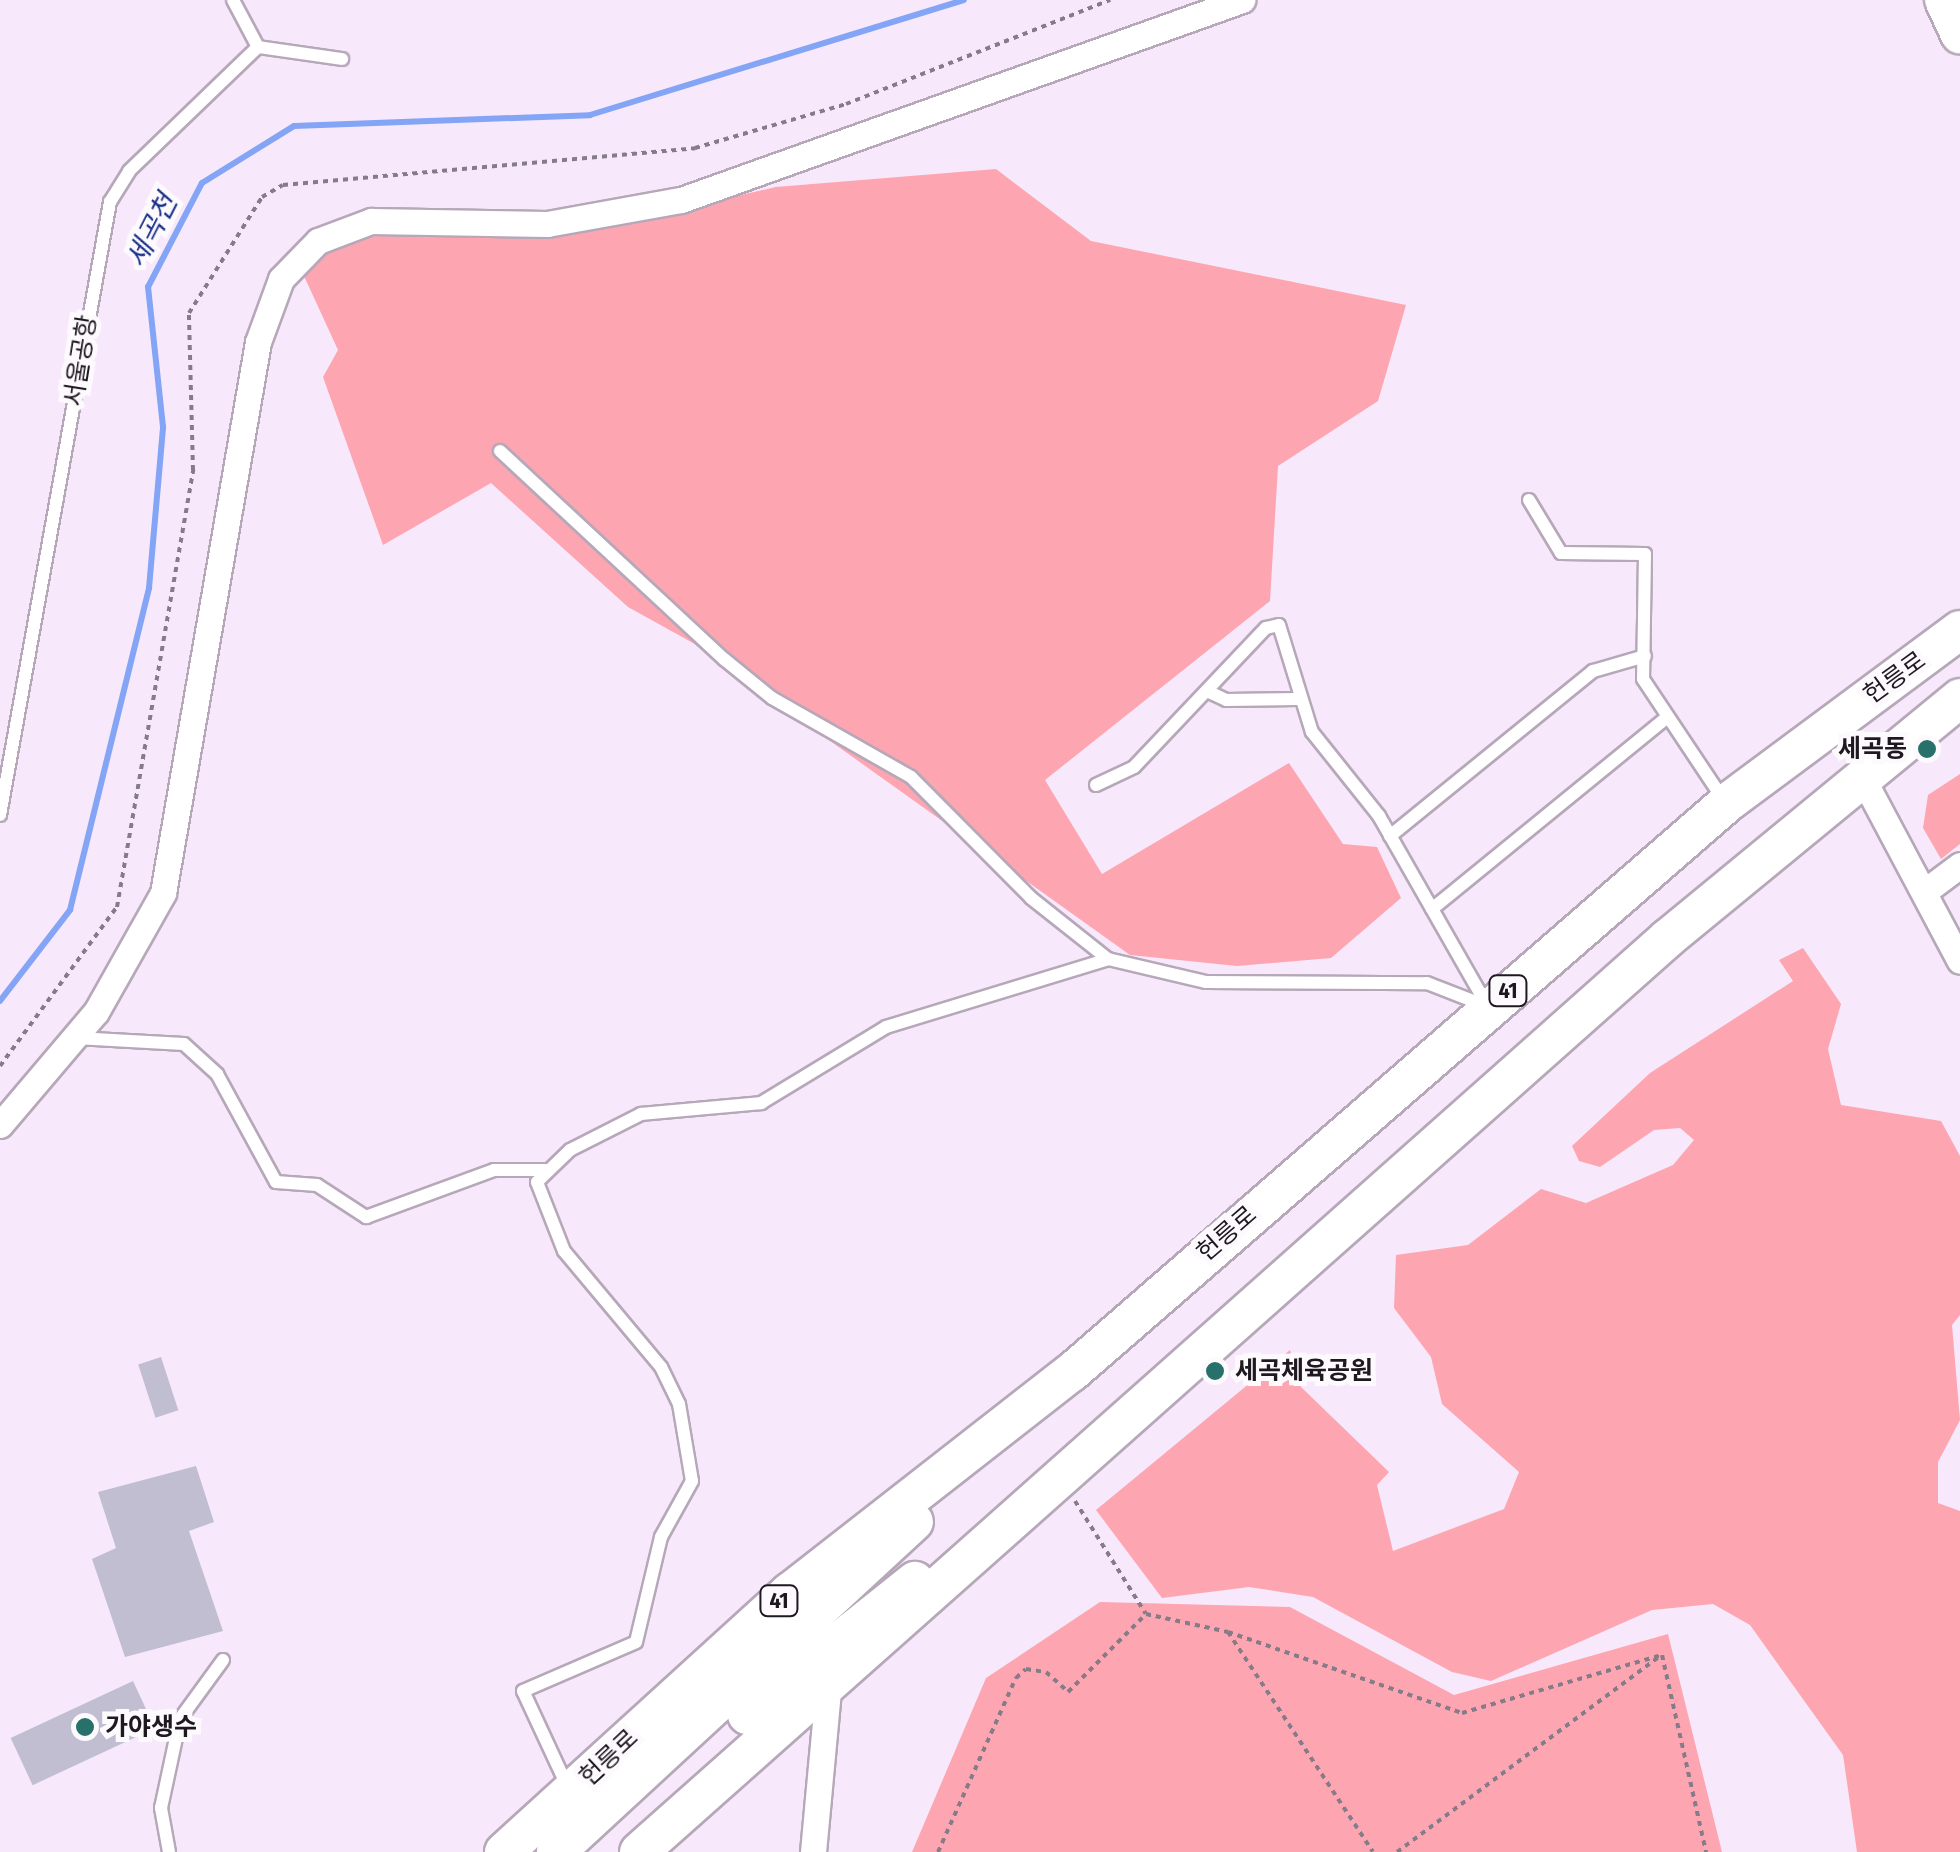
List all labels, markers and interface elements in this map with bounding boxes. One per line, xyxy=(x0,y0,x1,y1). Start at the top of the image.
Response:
water label: 세곡천 xyxy=(119,189,185,273)
street label: 서울공항 xyxy=(59,313,103,409)
street label: 헌릉로 xyxy=(1858,646,1932,710)
place label: 세곡동 xyxy=(1838,734,1907,764)
marker: 세곡동 xyxy=(1916,738,1938,760)
road number: 41 xyxy=(1488,974,1528,1008)
street label: 헌릉로 xyxy=(1191,1200,1263,1268)
place label: 세곡체육공원 xyxy=(1235,1356,1373,1386)
marker: 세곡체육공원 xyxy=(1204,1360,1226,1382)
road number: 41 xyxy=(759,1584,799,1618)
place label: 가야생수 xyxy=(105,1712,197,1742)
marker: 가야생수 xyxy=(74,1716,96,1738)
street label: 헌릉로 xyxy=(574,1724,644,1792)

